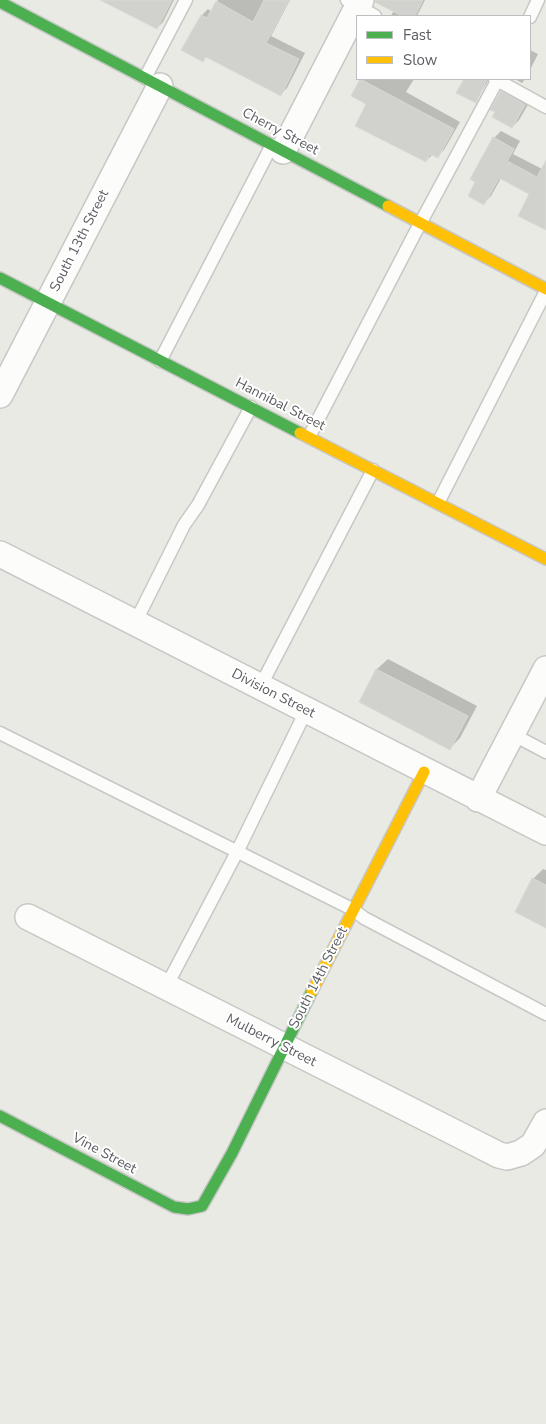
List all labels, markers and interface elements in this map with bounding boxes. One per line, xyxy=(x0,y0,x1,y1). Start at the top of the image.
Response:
legend xyxy=(356,15,531,80)
text: Fast xyxy=(403,25,431,45)
text: Slow xyxy=(403,50,437,70)
street label: Cherry Street xyxy=(239,105,321,159)
street label: South 13th Street xyxy=(47,187,113,295)
street label: Hannibal Street xyxy=(232,375,328,435)
street label: Division Street xyxy=(228,666,318,722)
street label: South 14th Street xyxy=(286,924,352,1032)
street label: Mulberry Street xyxy=(223,1011,319,1071)
street label: Vine Street xyxy=(69,1130,139,1178)

